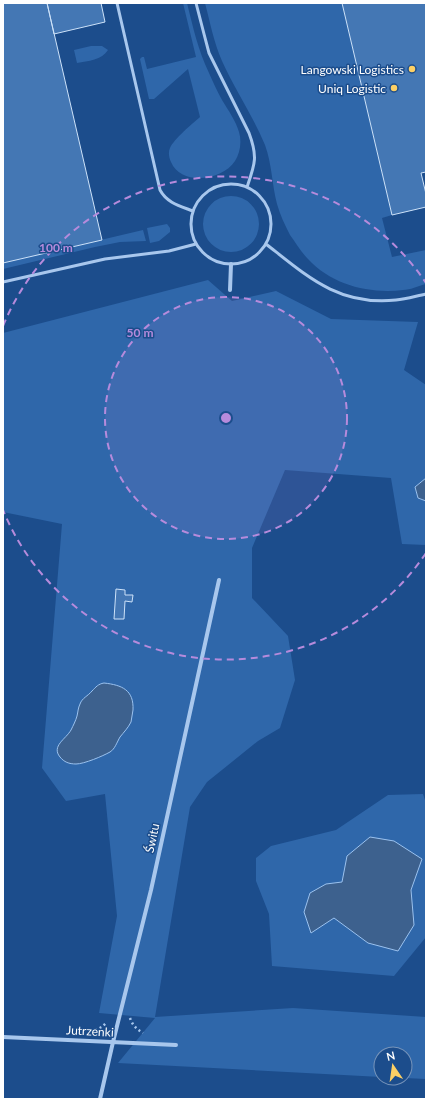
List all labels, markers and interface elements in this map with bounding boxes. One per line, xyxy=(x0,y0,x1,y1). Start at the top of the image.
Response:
place label: Langowski Logistics xyxy=(301,62,404,77)
marker: Langowski Logistics xyxy=(407,64,417,74)
place label: Uniq Logistic xyxy=(318,81,386,96)
marker: Uniq Logistic xyxy=(389,83,399,93)
text: 100 m xyxy=(39,240,73,255)
text: 50 m xyxy=(127,325,153,340)
centre of rings xyxy=(219,411,233,425)
street label: Świtu xyxy=(142,822,162,854)
street label: Jutrzenki xyxy=(66,1022,114,1040)
north arrow xyxy=(373,1046,413,1086)
text: N xyxy=(385,1048,396,1063)

